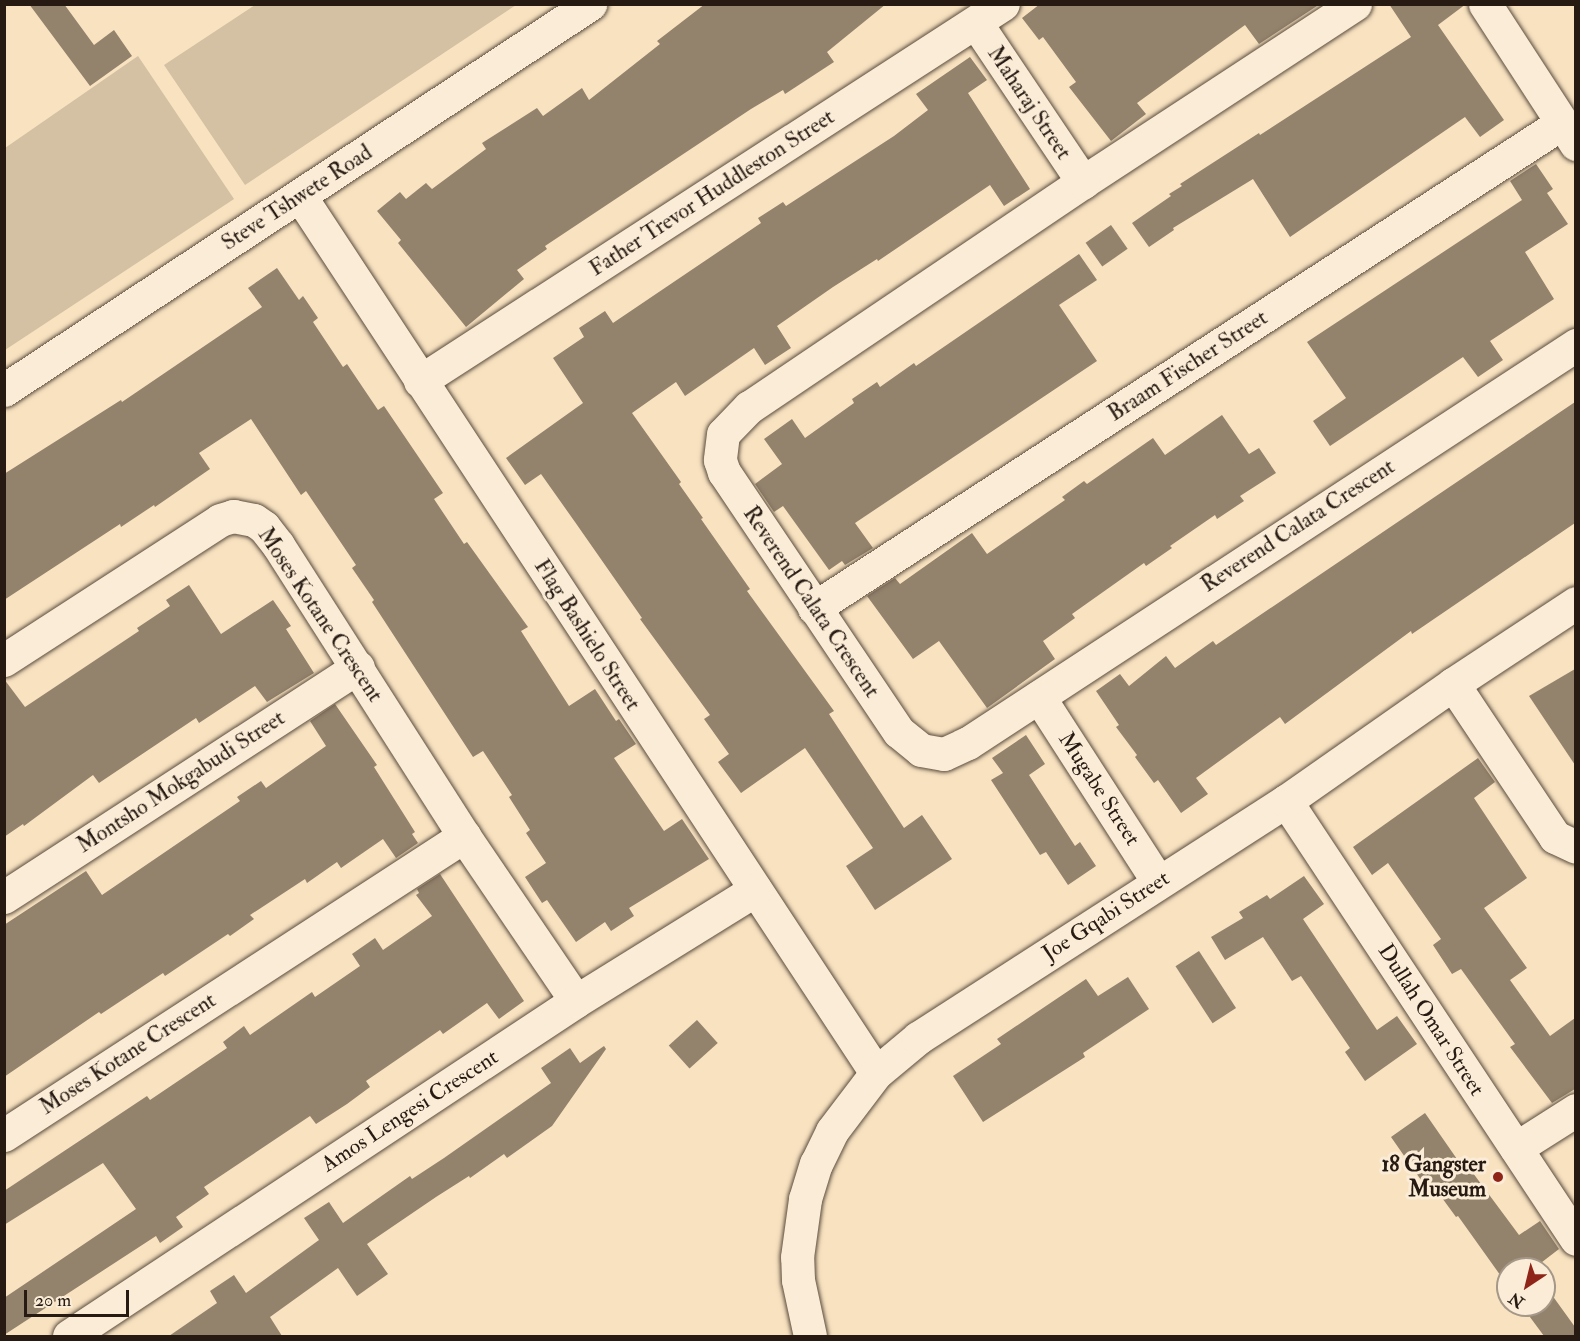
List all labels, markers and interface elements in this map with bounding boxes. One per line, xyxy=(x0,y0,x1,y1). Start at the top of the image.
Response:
street label: Maharaj Street xyxy=(981,41,1077,165)
street label: Father Trevor Huddleston Street xyxy=(585,104,839,282)
street label: Steve Tshwete Road xyxy=(217,140,377,256)
street label: Braam Fischer Street xyxy=(1103,305,1273,427)
street label: Reverend Calata Crescent xyxy=(1196,454,1400,598)
street label: Reverend Calata Crescent xyxy=(737,501,885,703)
street label: Moses Kotane Crescent xyxy=(252,523,388,707)
street label: Flag Bashielo Street xyxy=(528,554,646,716)
street label: Montsho Mokgabudi Street xyxy=(72,705,290,859)
street label: Mugabe Street xyxy=(1053,727,1145,851)
street label: Joe Gqabi Street xyxy=(1038,865,1174,967)
street label: Dullah Omar Street xyxy=(1372,939,1490,1101)
street label: Moses Kotane Crescent xyxy=(35,987,221,1121)
street label: Amos Lengesi Crescent xyxy=(317,1044,503,1178)
place label: 18 Gangster Museum xyxy=(1381,1151,1486,1202)
marker: 18 Gangster Museum xyxy=(1491,1170,1505,1184)
north arrow xyxy=(1496,1257,1556,1317)
scale bar xyxy=(27,1278,132,1316)
text: N xyxy=(1505,1288,1528,1312)
text: 20 m xyxy=(35,1289,71,1312)

